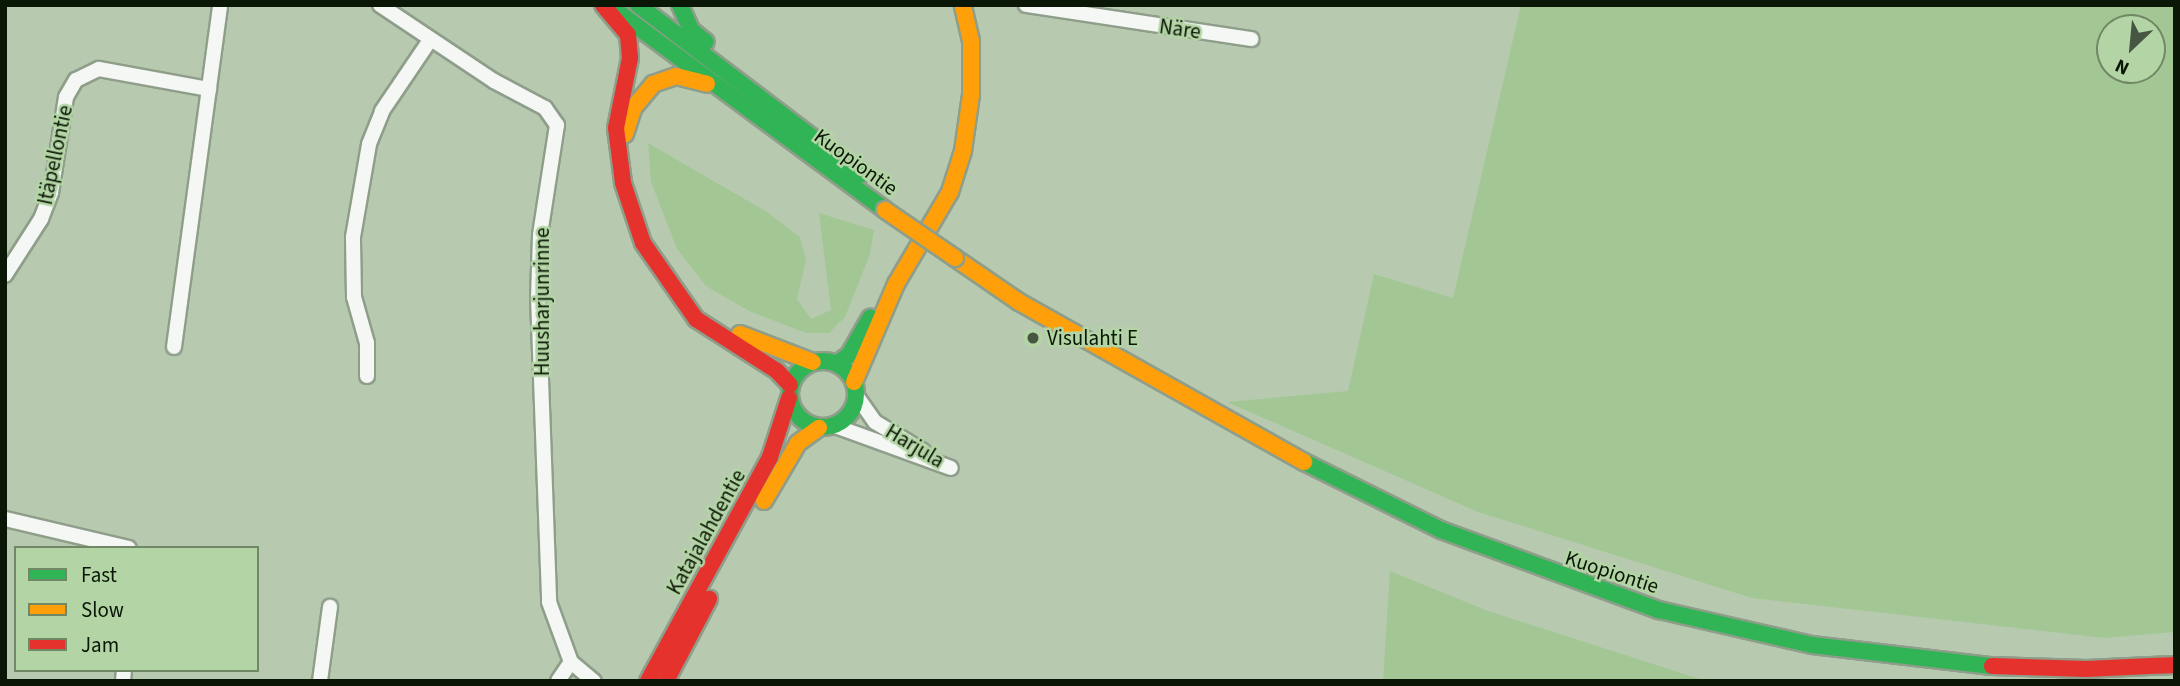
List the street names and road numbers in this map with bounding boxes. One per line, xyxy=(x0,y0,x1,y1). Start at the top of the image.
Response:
street label: Näre xyxy=(1158,14,1202,44)
street label: Itäpellontie xyxy=(32,103,78,207)
street label: Kuopiontie xyxy=(809,123,903,201)
street label: Huusharjunrinne xyxy=(529,228,555,376)
street label: Harjula xyxy=(881,419,949,473)
street label: Katajalahdentie xyxy=(661,465,751,599)
street label: Kuopiontie xyxy=(1562,545,1662,599)

